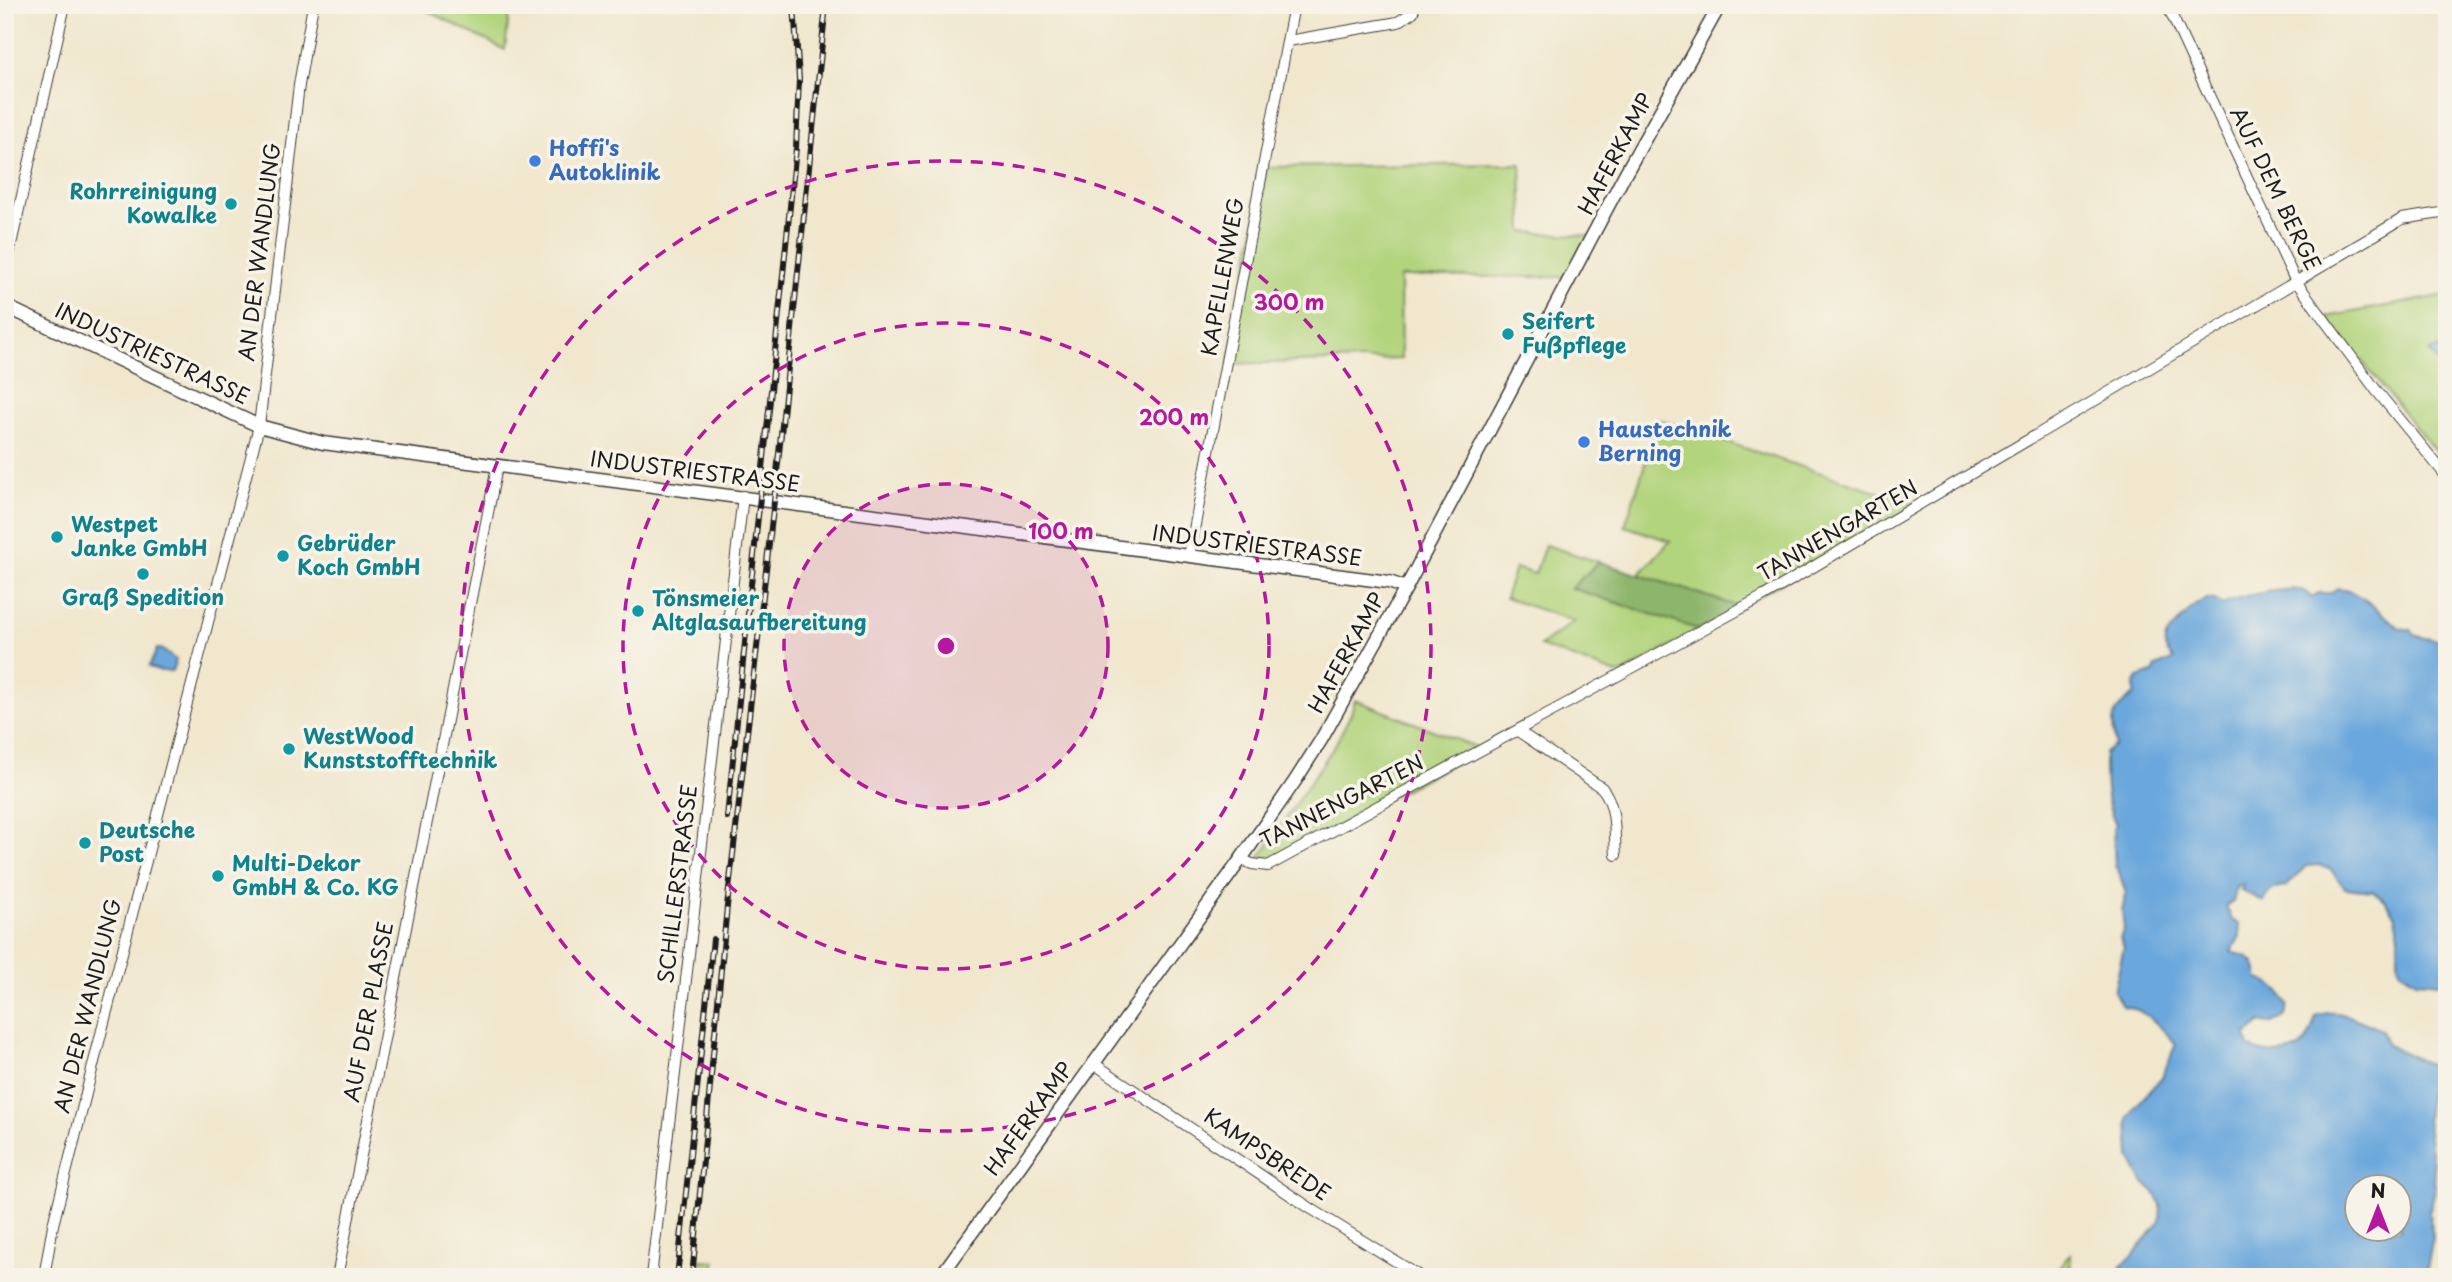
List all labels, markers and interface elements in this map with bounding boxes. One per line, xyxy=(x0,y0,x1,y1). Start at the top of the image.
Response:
street label: HAFERKAMP xyxy=(1569,86,1660,220)
street label: AUF DEM BERGE xyxy=(2223,101,2330,275)
place label: Hoffi's Autoklinik xyxy=(549,131,660,187)
street label: AN DER WANDLUNG xyxy=(229,141,287,363)
marker: Hoffi's Autoklinik xyxy=(527,153,543,169)
place label: Rohrreinigung Kowalke xyxy=(70,174,217,230)
street label: KAPELLENWEG xyxy=(1191,195,1251,358)
marker: Rohrreinigung Kowalke xyxy=(223,196,239,212)
text: 300 m xyxy=(1254,285,1324,317)
street label: INDUSTRIESTRASSE xyxy=(50,293,255,411)
place label: Seifert Fußpflege xyxy=(1522,304,1627,360)
marker: Seifert Fußpflege xyxy=(1500,326,1516,342)
text: 200 m xyxy=(1139,400,1209,432)
place label: Haustechnik Berning xyxy=(1598,412,1732,468)
marker: Haustechnik Berning xyxy=(1576,434,1592,450)
street label: INDUSTRIESTRASSE xyxy=(589,441,802,499)
street label: TANNENGARTEN xyxy=(1751,470,1923,588)
place label: Westpet Janke GmbH xyxy=(71,507,208,563)
text: 100 m xyxy=(1028,514,1094,546)
street label: INDUSTRIESTRASSE xyxy=(1151,515,1364,573)
place label: Gebrüder Koch GmbH xyxy=(297,526,420,582)
marker: Westpet Janke GmbH xyxy=(49,529,65,545)
marker: Gebrüder Koch GmbH xyxy=(275,548,291,564)
marker: Graß Spedition xyxy=(135,566,151,582)
place label: Graß Spedition xyxy=(62,580,224,612)
place label: Tönsmeier Altglasaufbereitung xyxy=(652,581,866,637)
street label: HAFERKAMP xyxy=(1299,586,1392,718)
marker: Tönsmeier Altglasaufbereitung xyxy=(630,603,646,619)
centre of rings xyxy=(934,634,958,658)
place label: WestWood Kunststofftechnik xyxy=(303,719,497,775)
marker: WestWood Kunststofftechnik xyxy=(281,741,297,757)
street label: TANNENGARTEN xyxy=(1254,745,1429,855)
street label: SCHILLERSTRASSE xyxy=(648,782,704,985)
place label: Deutsche Post xyxy=(99,813,195,869)
marker: Deutsche Post xyxy=(77,835,93,851)
place label: Multi-Dekor GmbH & Co. KG xyxy=(232,846,399,902)
marker: Multi-Dekor GmbH & Co. KG xyxy=(210,868,226,884)
street label: AN DER WANDLUNG xyxy=(44,895,128,1116)
street label: AUF DER PLASSE xyxy=(334,919,400,1105)
street label: HAFERKAMP xyxy=(975,1054,1080,1181)
street label: KAMPSBREDE xyxy=(1198,1099,1338,1208)
north arrow xyxy=(2344,1174,2414,1244)
text: N xyxy=(2370,1176,2386,1204)

